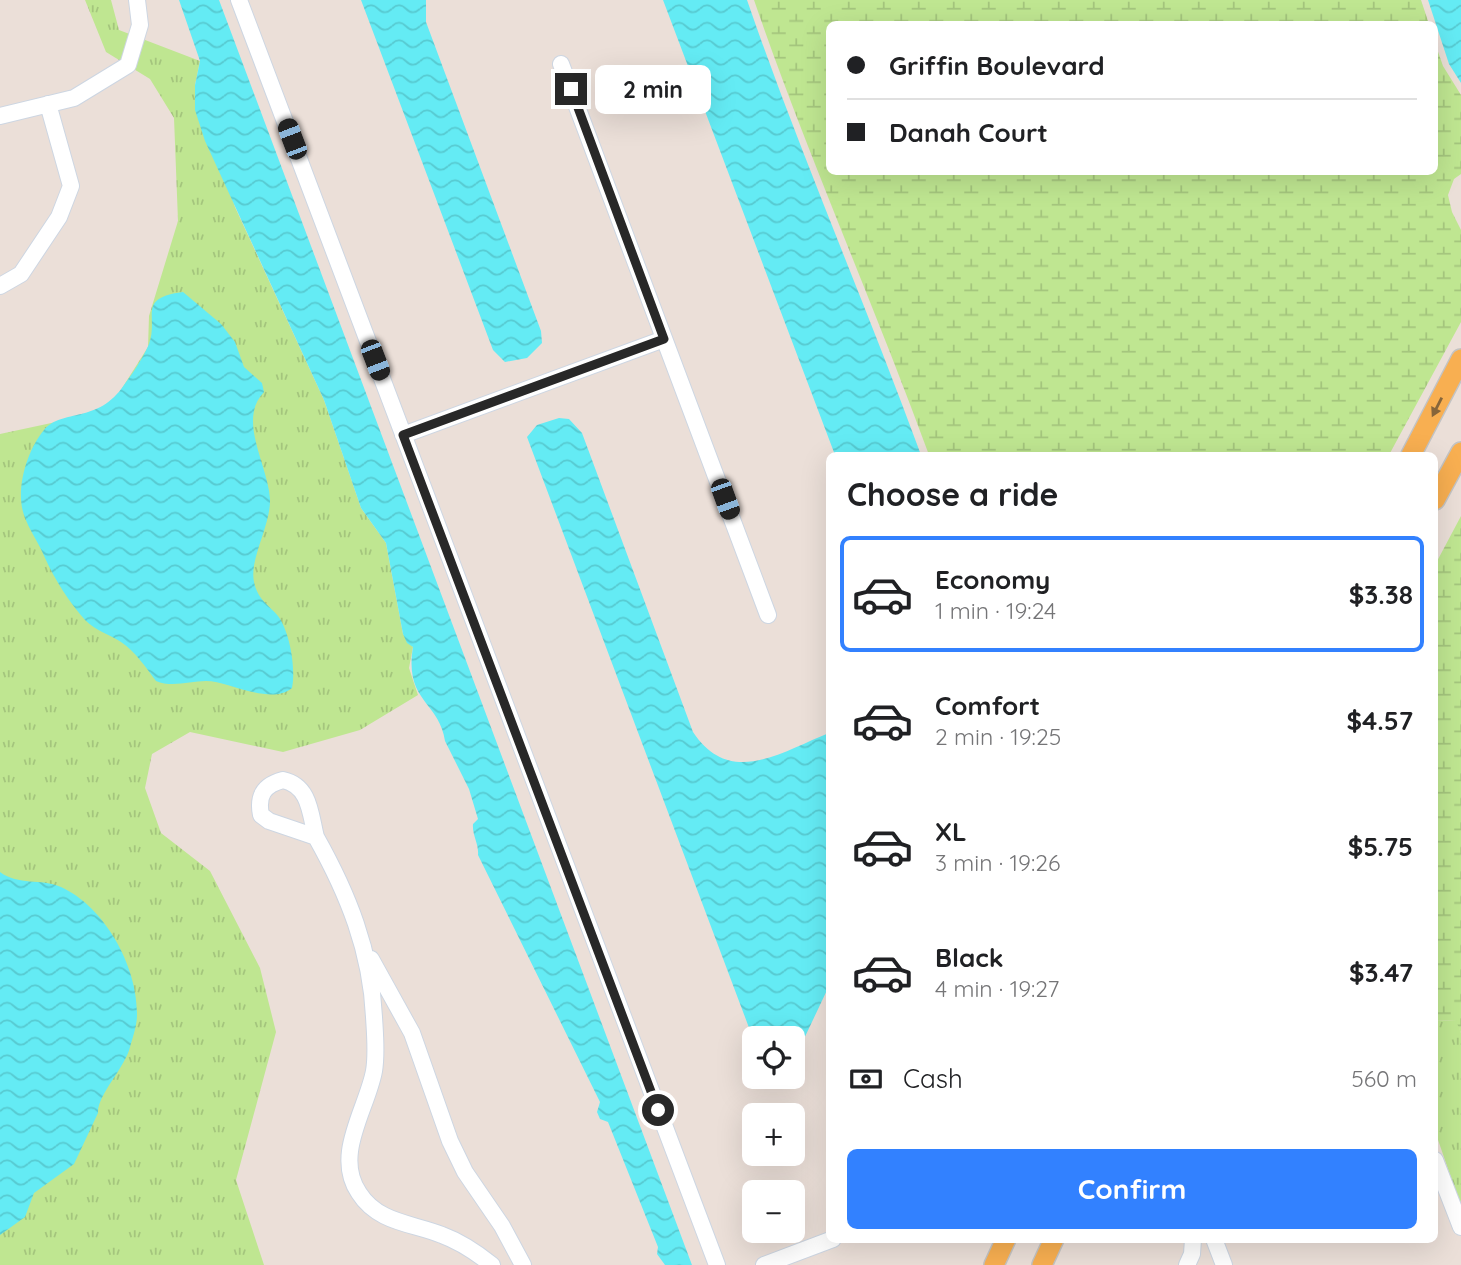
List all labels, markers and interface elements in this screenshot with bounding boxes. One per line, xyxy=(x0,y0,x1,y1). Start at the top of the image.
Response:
text: Griffin Boulevard xyxy=(889,49,1105,82)
callout: 2 min xyxy=(596,64,711,114)
route end xyxy=(555,73,587,105)
text: 2 min xyxy=(623,75,683,104)
car xyxy=(275,116,310,162)
text: Danah Court xyxy=(889,116,1048,149)
car xyxy=(358,337,393,383)
one-way arrow xyxy=(1431,397,1443,417)
text: Choose a ride xyxy=(847,474,1059,514)
car xyxy=(708,476,743,522)
icon: car xyxy=(851,563,914,626)
text: Economy xyxy=(935,563,1050,596)
text: $3.38 xyxy=(1349,578,1413,611)
text: 1 min · 19:24 xyxy=(935,596,1056,625)
icon: car xyxy=(851,689,914,752)
text: Comfort xyxy=(935,689,1040,722)
text: $4.57 xyxy=(1346,704,1413,737)
text: 2 min · 19:25 xyxy=(935,722,1061,751)
icon: car xyxy=(851,815,914,878)
text: XL xyxy=(935,815,967,848)
text: $5.75 xyxy=(1348,830,1413,863)
text: 3 min · 19:26 xyxy=(935,848,1060,877)
icon: car xyxy=(851,941,914,1004)
text: Black xyxy=(935,941,1004,974)
text: $3.47 xyxy=(1349,956,1413,989)
text: 4 min · 19:27 xyxy=(935,974,1059,1003)
map controls xyxy=(742,1026,805,1243)
button: locate xyxy=(742,1026,805,1089)
icon: cash xyxy=(847,1060,885,1098)
text: Cash xyxy=(903,1062,963,1095)
text: 560 m xyxy=(1351,1064,1417,1093)
route start xyxy=(642,1094,674,1126)
button: + xyxy=(742,1103,805,1166)
button: Confirm xyxy=(847,1149,1417,1229)
button: − xyxy=(742,1180,805,1243)

